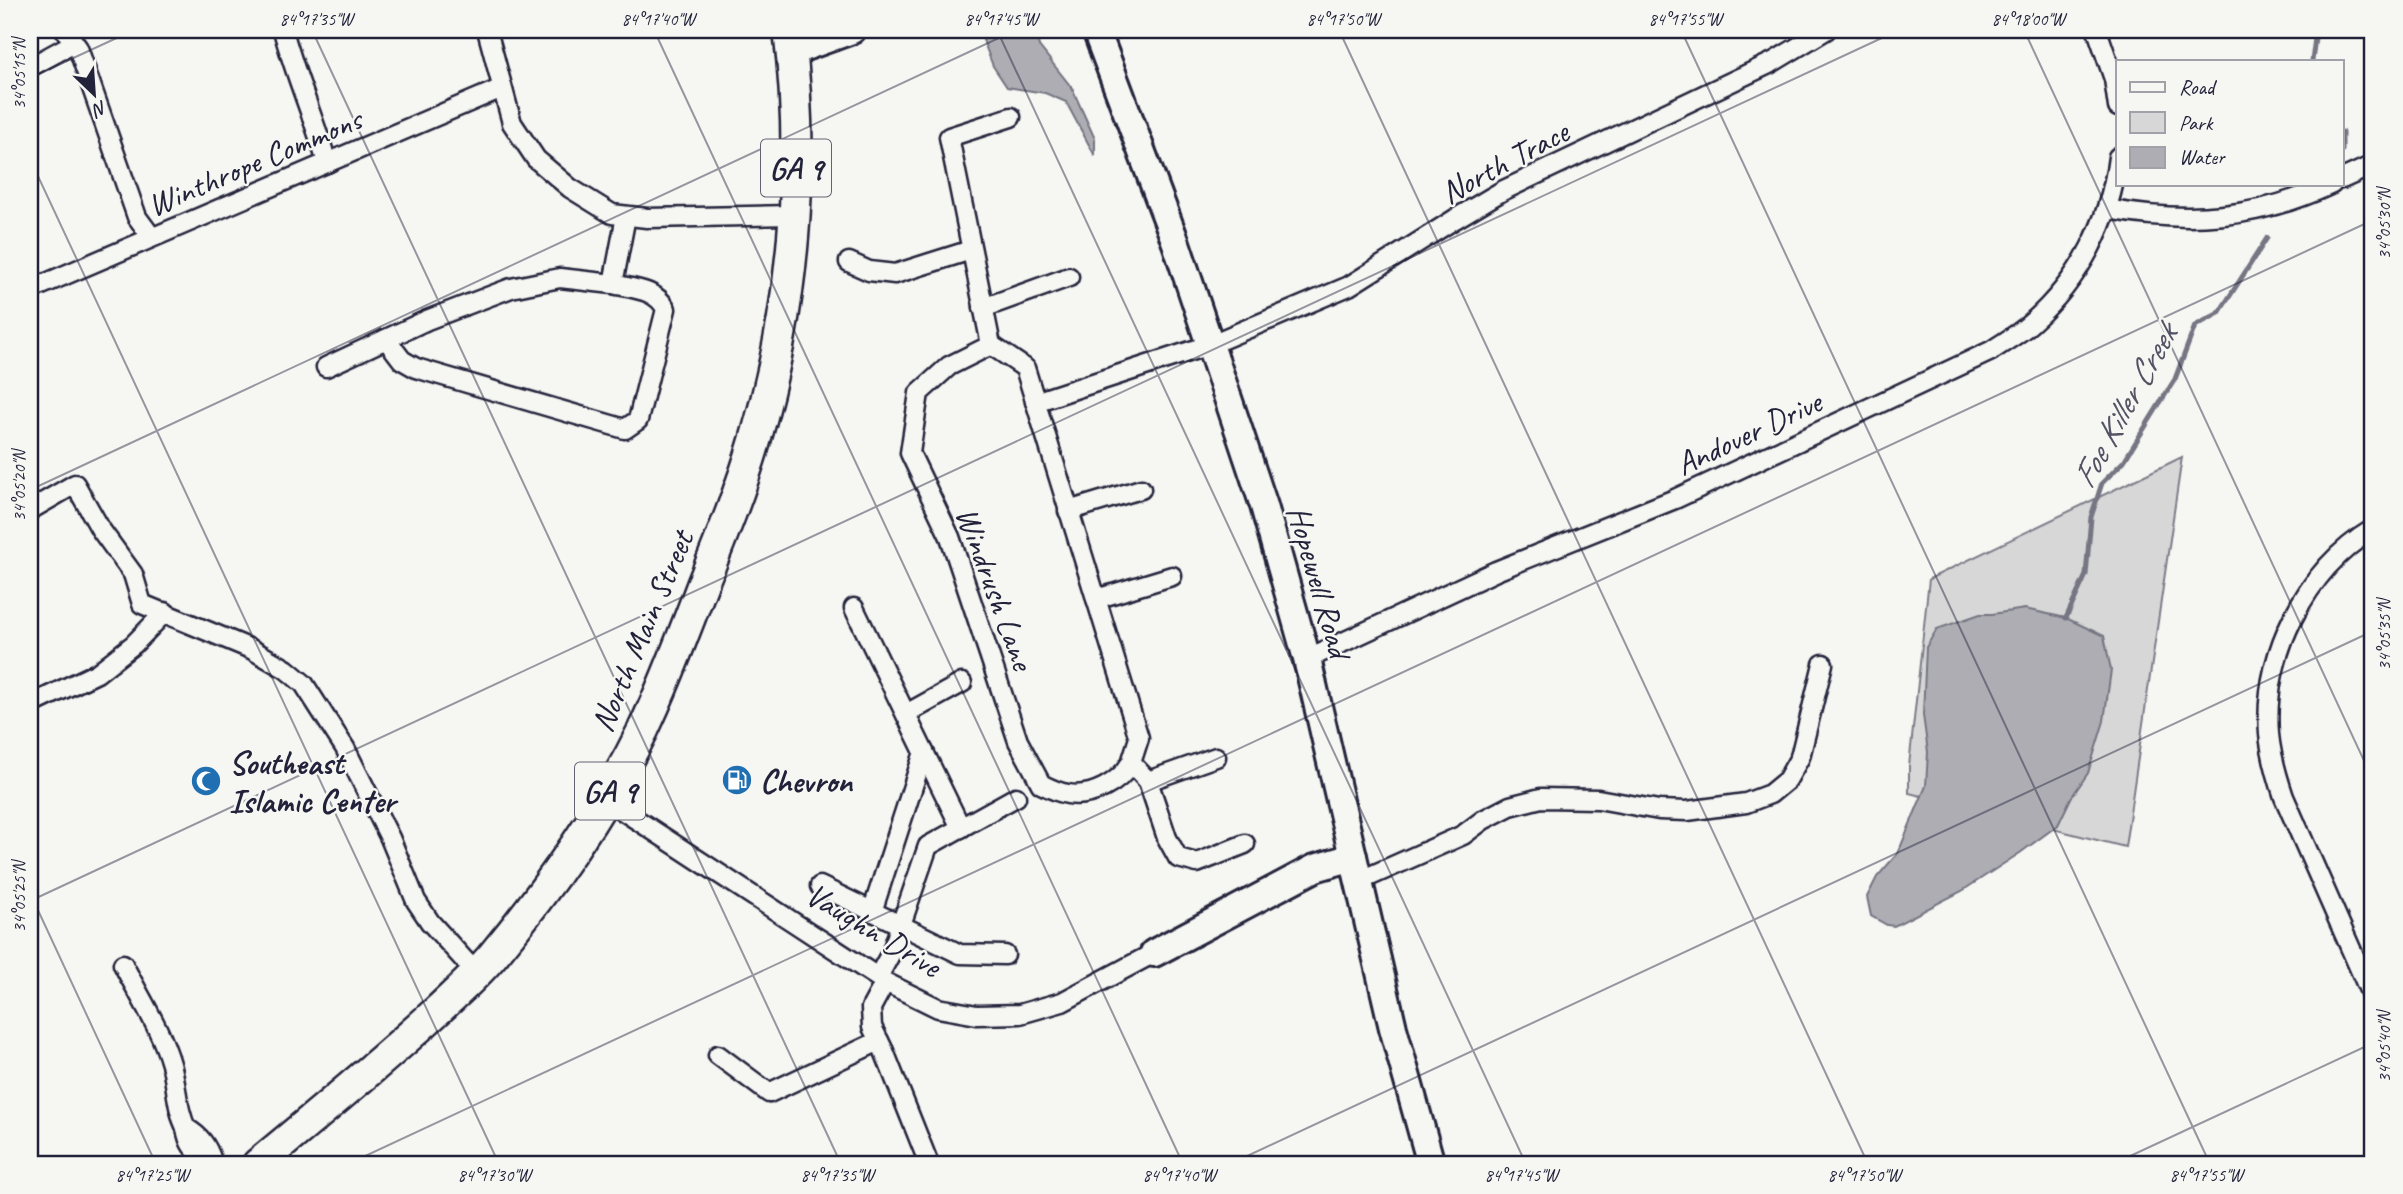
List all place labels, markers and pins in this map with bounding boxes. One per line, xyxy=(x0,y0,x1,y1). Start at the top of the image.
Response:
place label: Southeast Islamic Center xyxy=(229,742,399,822)
place label: Chevron xyxy=(760,760,853,802)
fuel station icon: Chevron xyxy=(720,763,754,797)
mosque icon: Southeast Islamic Center xyxy=(189,764,223,798)

